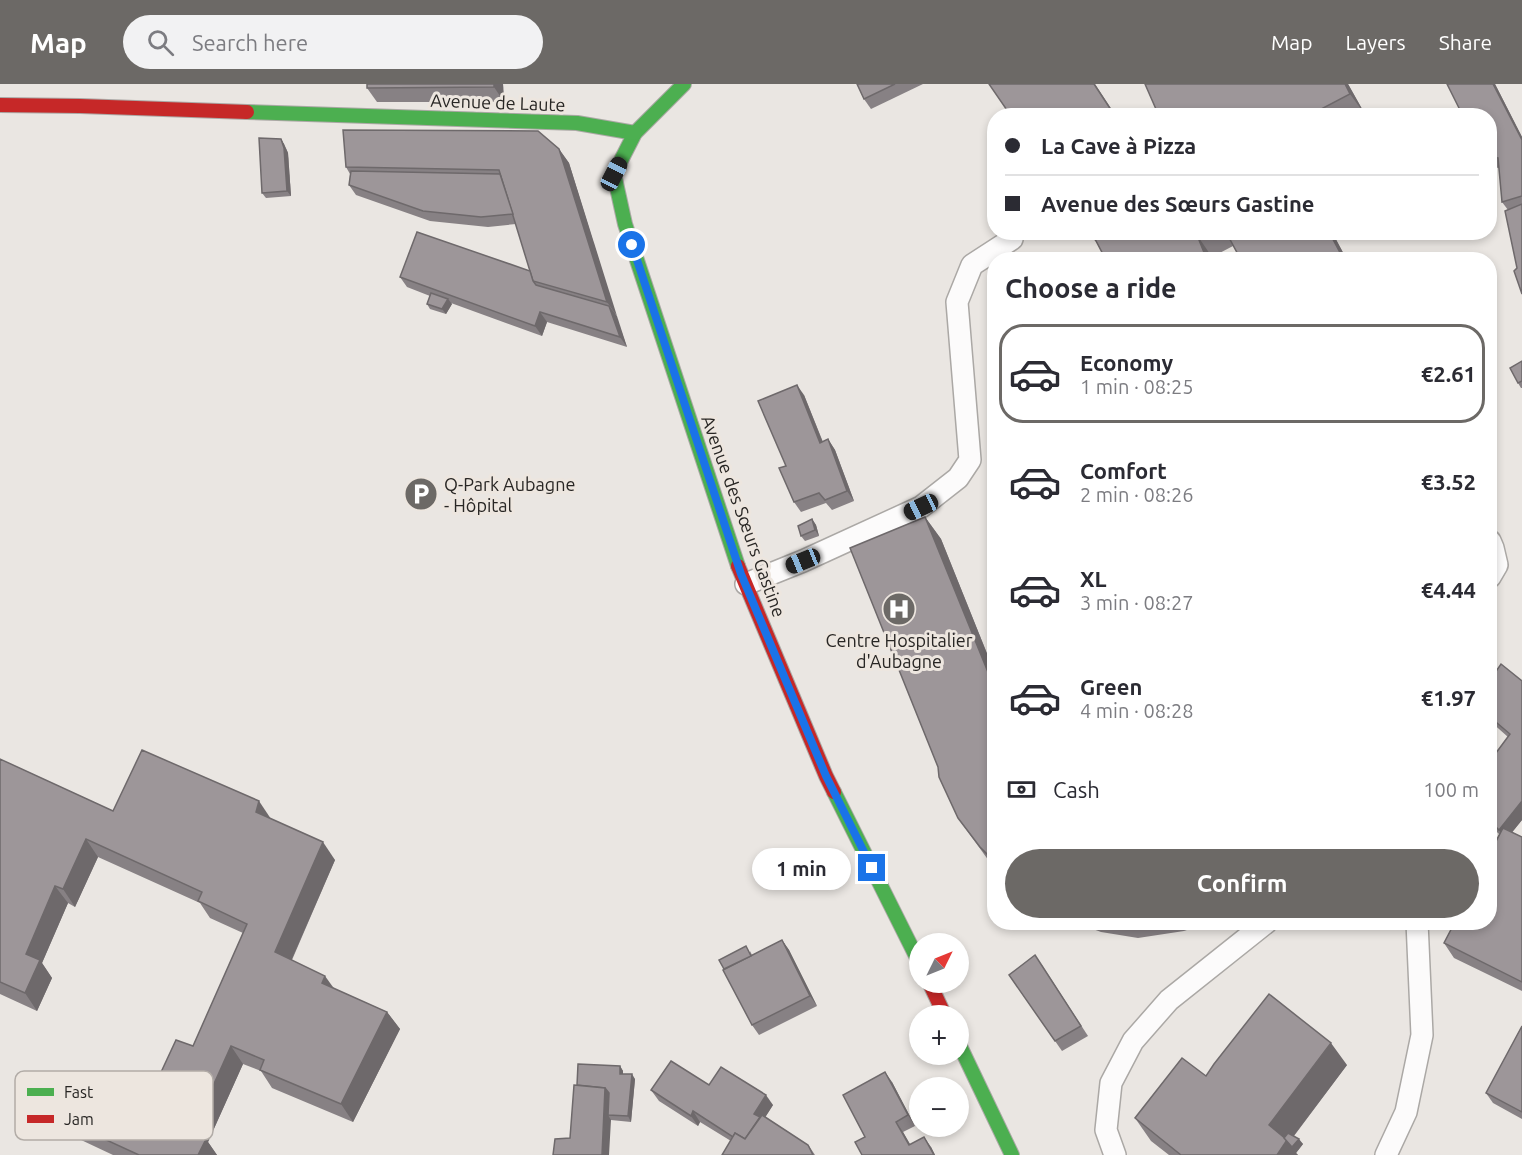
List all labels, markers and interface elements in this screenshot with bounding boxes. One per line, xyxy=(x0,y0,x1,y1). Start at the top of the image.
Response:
search box xyxy=(123,15,543,69)
icon: search xyxy=(144,26,177,59)
text: Map xyxy=(30,27,87,58)
text: Search here xyxy=(192,30,308,55)
text: Map xyxy=(1271,30,1312,54)
text: Layers xyxy=(1345,30,1406,54)
text: Share xyxy=(1439,30,1492,54)
street label: Avenue de Laute xyxy=(430,90,566,114)
text: La Cave à Pizza xyxy=(1041,133,1196,158)
car xyxy=(598,154,630,194)
text: Avenue des Sœurs Gastine xyxy=(1041,191,1314,216)
route start xyxy=(618,231,645,258)
text: Choose a ride xyxy=(1005,273,1177,303)
icon: car xyxy=(1008,347,1062,401)
text: Economy xyxy=(1080,350,1173,375)
text: €2.61 xyxy=(1421,361,1476,386)
text: 1 min · 08:25 xyxy=(1080,375,1194,398)
street label: Avenue des Sœurs Gastine xyxy=(698,412,790,620)
icon: car xyxy=(1008,455,1062,509)
text: Comfort xyxy=(1080,458,1167,483)
text: €3.52 xyxy=(1421,469,1476,494)
place label: Q-Park Aubagne - Hôpital xyxy=(444,474,575,515)
parking icon: Q-Park Aubagne - Hôpital xyxy=(403,476,439,512)
text: 2 min · 08:26 xyxy=(1080,483,1194,506)
car xyxy=(901,491,941,523)
car xyxy=(783,546,823,576)
icon: car xyxy=(1008,563,1062,617)
text: XL xyxy=(1080,566,1107,591)
text: €4.44 xyxy=(1421,577,1476,602)
hospital icon: Centre Hospitalier d'Aubagne xyxy=(881,591,917,627)
text: 3 min · 08:27 xyxy=(1080,591,1194,614)
place label: Centre Hospitalier d'Aubagne xyxy=(825,630,973,671)
icon: car xyxy=(1008,671,1062,725)
text: Green xyxy=(1080,674,1142,699)
text: €1.97 xyxy=(1421,685,1476,710)
text: 4 min · 08:28 xyxy=(1080,699,1194,722)
icon: cash xyxy=(1005,773,1038,806)
text: Cash xyxy=(1053,777,1100,802)
text: 100 m xyxy=(1423,778,1479,801)
callout: 1 min xyxy=(752,847,851,889)
button: Confirm xyxy=(1005,849,1479,918)
route end xyxy=(858,854,885,881)
text: 1 min xyxy=(776,857,827,880)
north arrow xyxy=(909,933,969,993)
map controls xyxy=(909,933,969,1137)
button: + xyxy=(909,1005,969,1065)
legend xyxy=(15,1071,213,1140)
button: − xyxy=(909,1077,969,1137)
text: Fast xyxy=(64,1083,94,1101)
text: Jam xyxy=(64,1110,94,1128)

